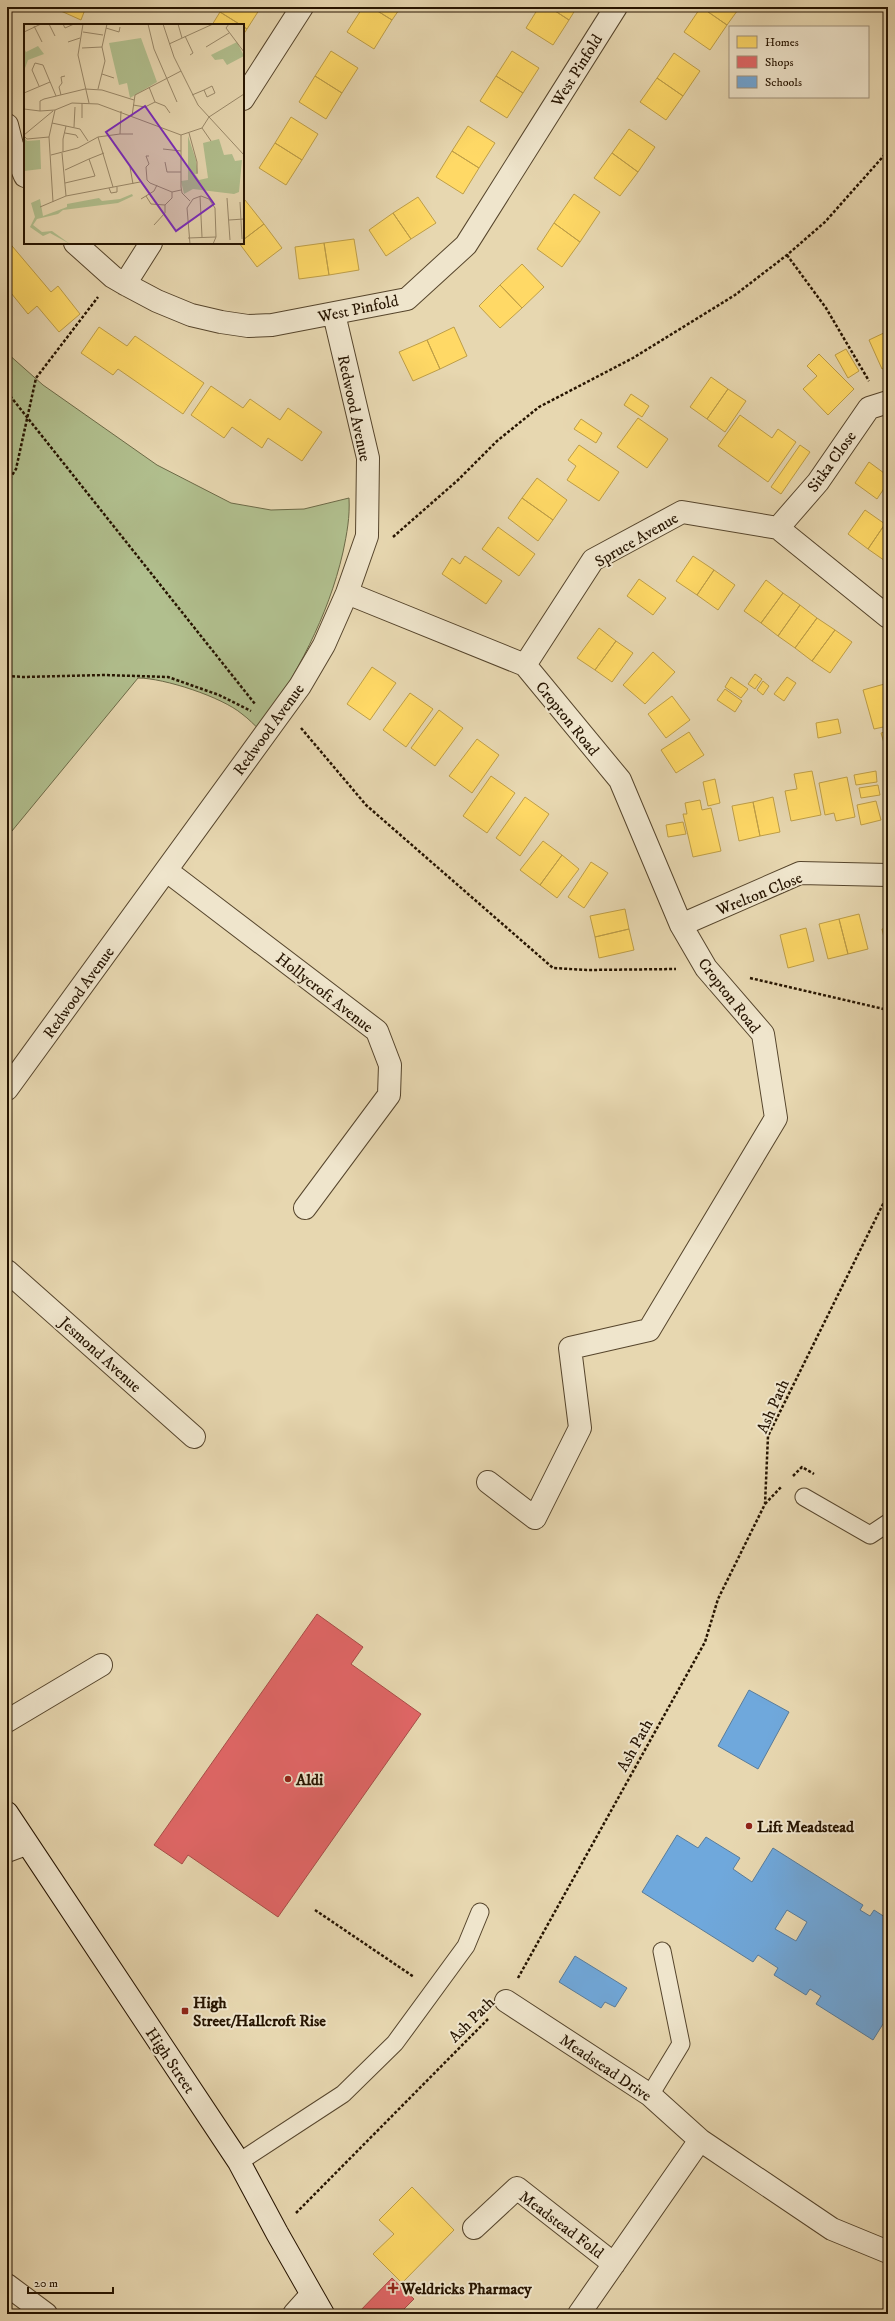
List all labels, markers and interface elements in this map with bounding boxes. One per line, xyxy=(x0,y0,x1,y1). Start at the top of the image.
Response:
inset map xyxy=(24,24,244,244)
legend xyxy=(729,26,869,98)
street label: West Pinfold xyxy=(546,31,607,111)
text: Homes xyxy=(765,35,799,50)
text: Shops xyxy=(765,55,793,70)
text: Schools xyxy=(765,75,802,90)
street label: West Pinfold xyxy=(315,291,400,327)
street label: Redwood Avenue xyxy=(333,353,375,464)
street label: Sitka Close xyxy=(803,427,861,496)
street label: Spruce Avenue xyxy=(591,508,682,572)
street label: Cropton Road xyxy=(531,677,603,760)
street label: Redwood Avenue xyxy=(229,680,309,779)
street label: Wrelton Close xyxy=(713,867,806,921)
street label: Redwood Avenue xyxy=(39,943,119,1042)
street label: Hollycroft Avenue xyxy=(272,949,377,1037)
street label: Cropton Road xyxy=(694,954,765,1037)
street label: Jesmond Avenue xyxy=(54,1311,146,1397)
street label: Ash Path xyxy=(752,1376,794,1436)
street label: Ash Path xyxy=(612,1715,658,1775)
place label: Aldi xyxy=(295,1770,323,1790)
marker: Aldi xyxy=(283,1774,293,1784)
place label: Lift Meadstead xyxy=(757,1817,855,1837)
marker: Lift Meadstead xyxy=(744,1821,754,1831)
street label: Ash Path xyxy=(445,1992,499,2047)
place label: High Street/Hallcroft Rise xyxy=(193,1993,326,2031)
marker: High Street/Hallcroft Rise xyxy=(180,2006,190,2016)
street label: High Street xyxy=(141,2024,199,2097)
street label: Meadstead Drive xyxy=(556,2030,656,2106)
street label: Meadstead Fold xyxy=(515,2186,608,2263)
scale bar xyxy=(28,2269,113,2295)
text: 20 m xyxy=(34,2276,58,2291)
place label: Weldricks Pharmacy xyxy=(400,2279,532,2299)
marker: Weldricks Pharmacy xyxy=(388,2283,398,2293)

